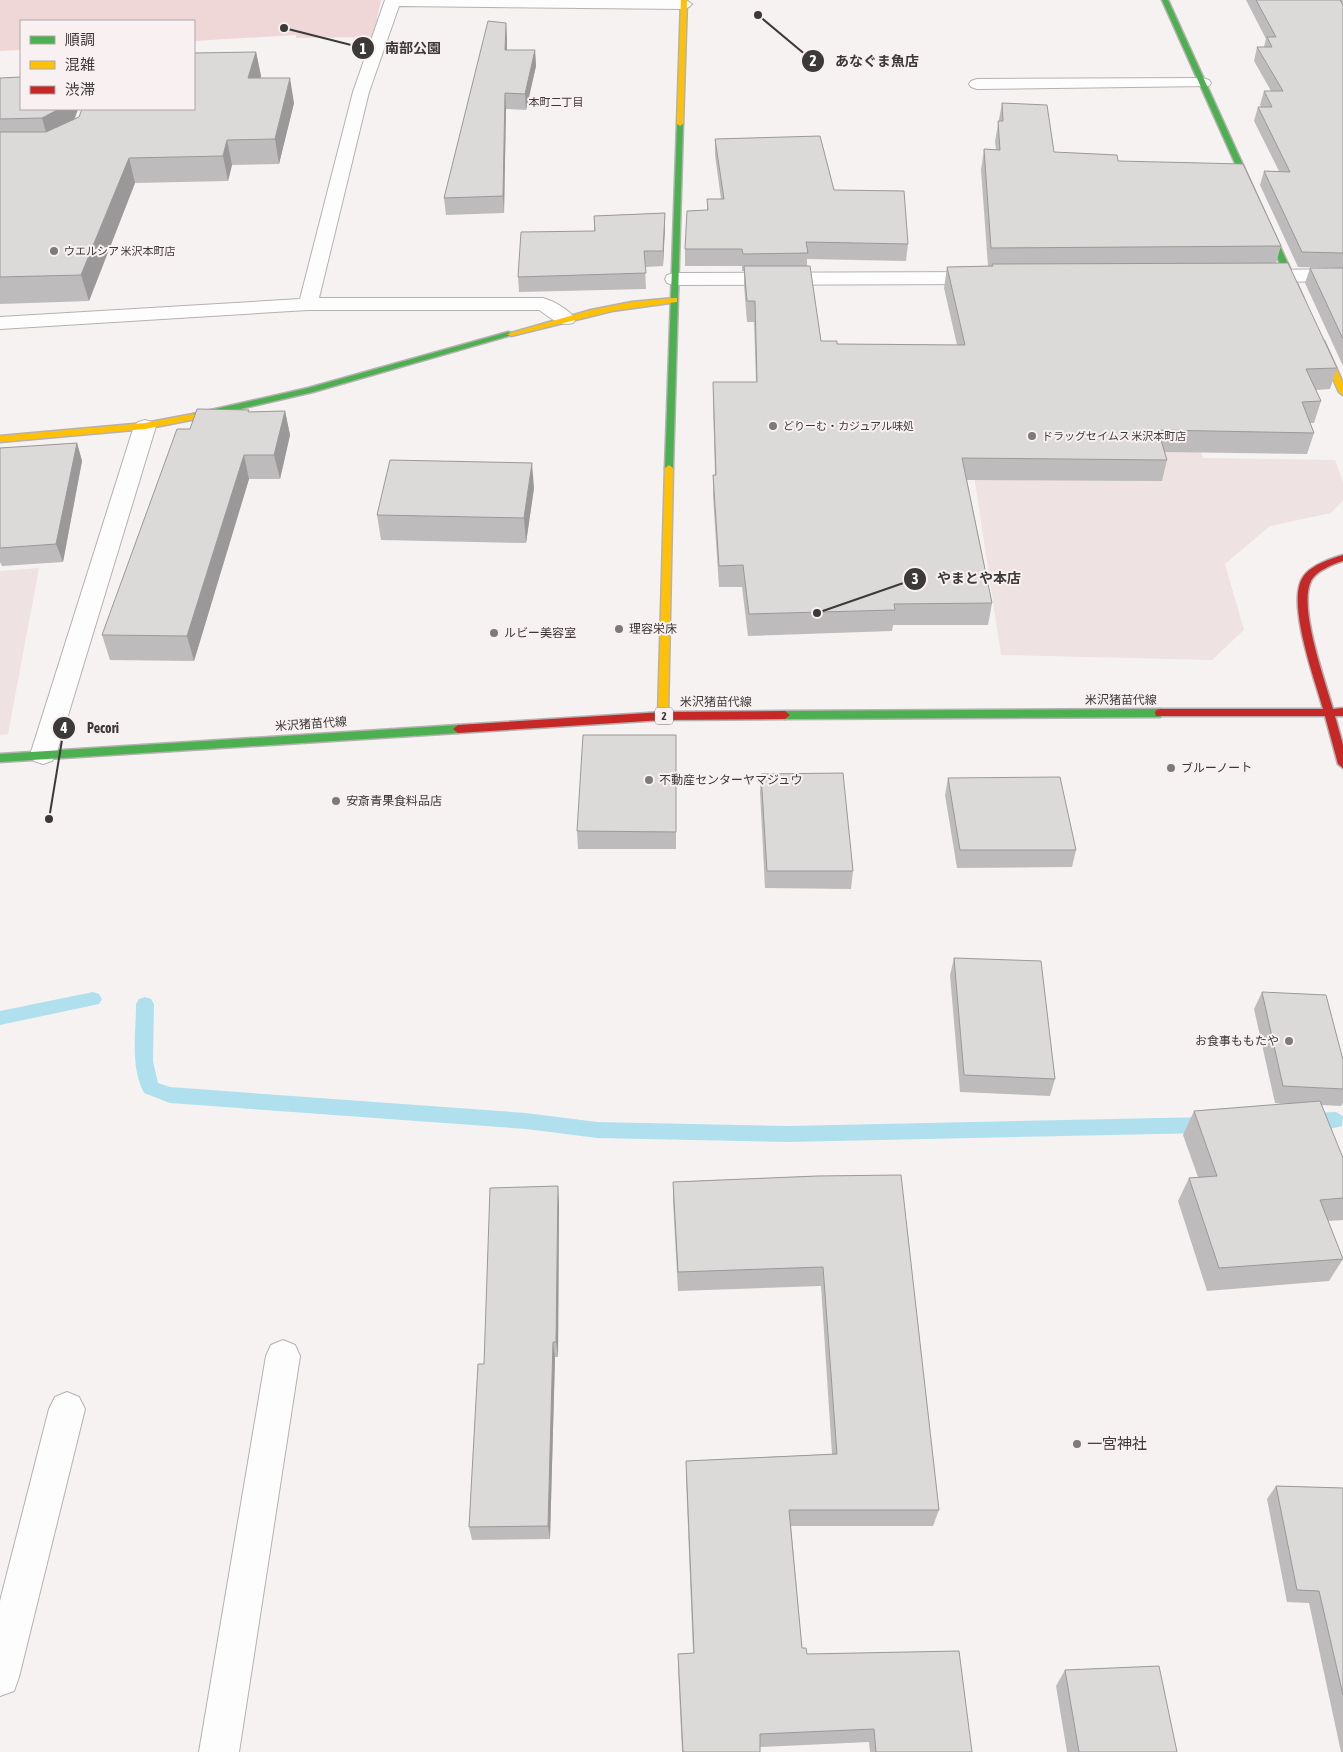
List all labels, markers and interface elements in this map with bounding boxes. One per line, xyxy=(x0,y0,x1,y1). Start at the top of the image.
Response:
legend xyxy=(20,20,195,110)
text: 順調 xyxy=(65,31,95,48)
callout: 南部公園 xyxy=(350,34,451,63)
text: 1 xyxy=(359,40,367,57)
text: 南部公園 xyxy=(385,40,441,56)
callout: あなぐま魚店 xyxy=(800,46,929,75)
text: 2 xyxy=(809,52,817,69)
text: あなぐま魚店 xyxy=(835,53,919,69)
text: 混雑 xyxy=(65,56,95,73)
text: 渋滞 xyxy=(65,81,95,98)
district label: 本町二丁目 xyxy=(529,96,584,108)
marker: ウエルシア 米沢本町店 xyxy=(48,245,60,257)
place label: ウエルシア 米沢本町店 xyxy=(64,245,176,257)
marker: どりーむ・カジュアル味処 xyxy=(767,420,779,432)
place label: どりーむ・カジュアル味処 xyxy=(783,420,914,432)
marker: ドラッグセイムス 米沢本町店 xyxy=(1026,430,1038,442)
place label: ドラッグセイムス 米沢本町店 xyxy=(1042,430,1186,442)
callout: やまとや本店 xyxy=(902,564,1031,593)
text: 3 xyxy=(911,570,919,587)
text: やまとや本店 xyxy=(937,570,1021,586)
place label: 理容栄床 xyxy=(629,622,677,636)
marker: 理容栄床 xyxy=(613,623,625,635)
place label: ルビー美容室 xyxy=(504,626,576,640)
marker: ルビー美容室 xyxy=(488,627,500,639)
street label: 米沢猪苗代線 xyxy=(1085,693,1157,707)
street label: 米沢猪苗代線 xyxy=(680,695,752,709)
road number: 2 xyxy=(655,708,673,724)
callout: Pecori xyxy=(52,713,129,742)
street label: 米沢猪苗代線 xyxy=(275,715,347,733)
text: 4 xyxy=(59,719,68,736)
text: Pecori xyxy=(87,720,119,736)
place label: ブルーノート xyxy=(1181,761,1252,775)
marker: ブルーノート xyxy=(1165,762,1177,774)
place label: 不動産センターヤマジュウ xyxy=(659,773,802,787)
marker: 不動産センターヤマジュウ xyxy=(643,774,655,786)
place label: 安斎青果食料品店 xyxy=(346,794,442,808)
marker: 安斎青果食料品店 xyxy=(330,795,342,807)
place label: お食事ももたや xyxy=(1195,1034,1279,1048)
marker: お食事ももたや xyxy=(1283,1035,1295,1047)
place label: 一宮神社 xyxy=(1087,1435,1147,1452)
marker: 一宮神社 xyxy=(1071,1438,1083,1450)

